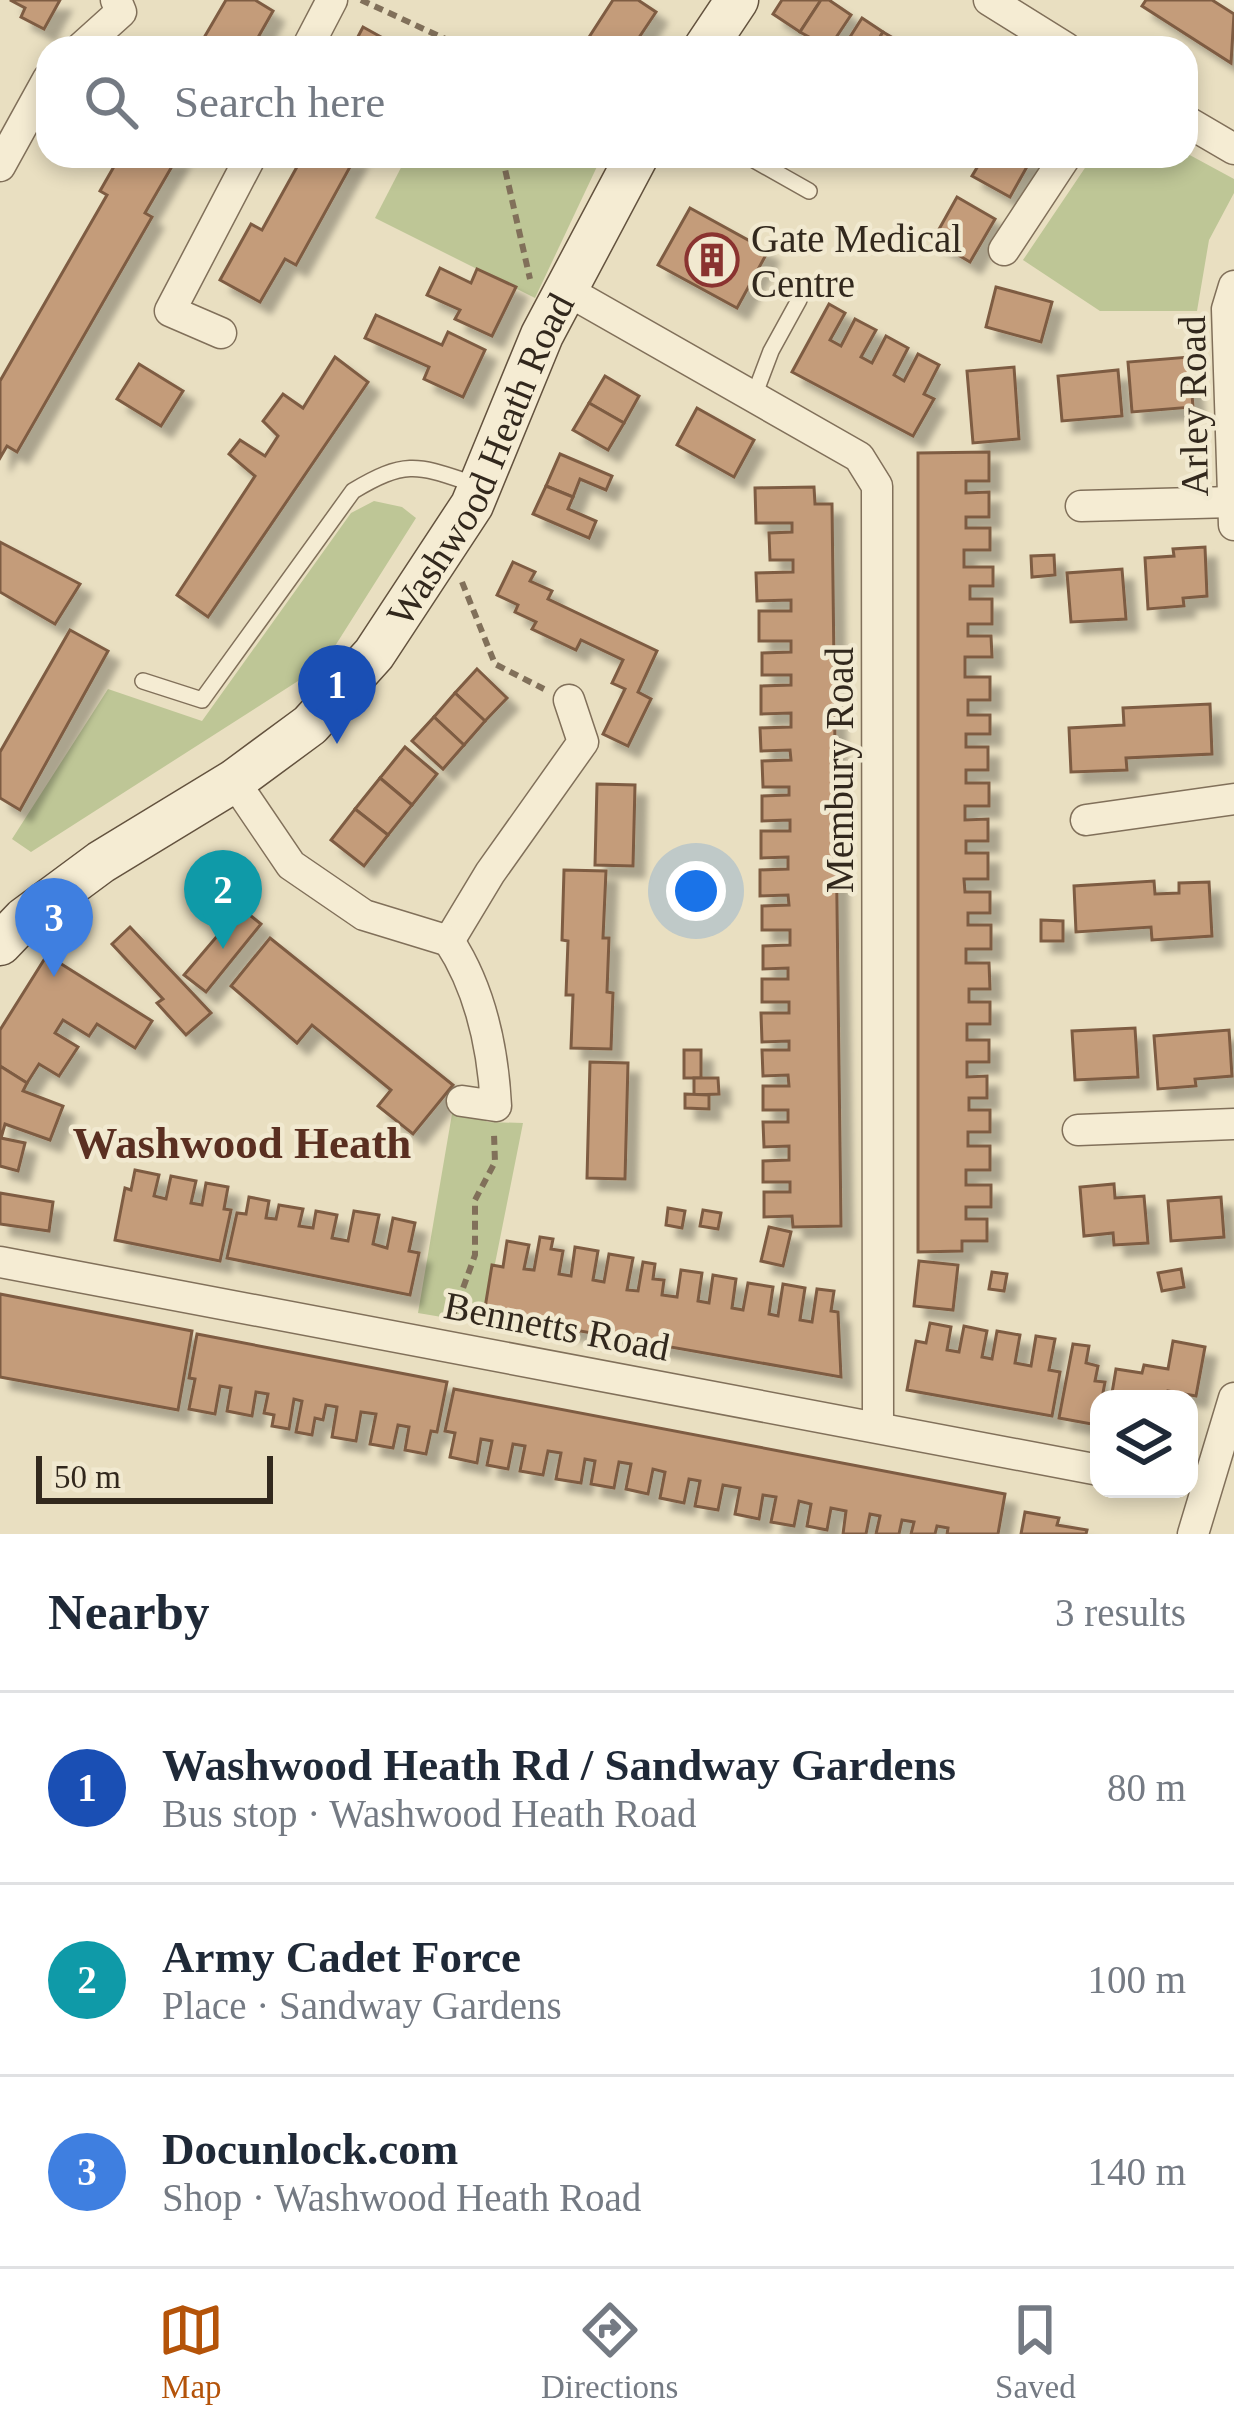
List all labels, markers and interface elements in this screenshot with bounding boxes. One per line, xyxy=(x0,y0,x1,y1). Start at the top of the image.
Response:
search box xyxy=(36,36,1198,168)
icon: search xyxy=(78,69,144,135)
text: Search here xyxy=(174,77,385,127)
place label: Gate Medical Centre xyxy=(751,217,962,305)
building icon: Gate Medical Centre xyxy=(684,232,740,288)
street label: Washwood Heath Road xyxy=(378,285,582,633)
street label: Arley Road xyxy=(1170,315,1217,497)
pin: 1 xyxy=(298,645,376,744)
street label: Membury Road xyxy=(818,647,862,893)
pin: 2 xyxy=(184,850,262,949)
your location xyxy=(666,861,726,921)
pin: 3 xyxy=(15,878,93,977)
district label: Washwood Heath xyxy=(73,1118,411,1168)
street label: Bennetts Road xyxy=(441,1283,674,1369)
map controls xyxy=(1090,1390,1198,1498)
button: layers xyxy=(1090,1390,1198,1498)
scale bar xyxy=(36,1450,273,1503)
text: 50 m xyxy=(54,1459,121,1495)
text: Nearby xyxy=(48,1584,209,1640)
text: 3 results xyxy=(1055,1591,1186,1634)
text: Washwood Heath Rd / Sandway Gardens xyxy=(162,1740,956,1790)
text: 1 xyxy=(77,1766,97,1809)
text: 80 m xyxy=(1107,1766,1186,1809)
text: Bus stop · Washwood Heath Road xyxy=(162,1792,697,1835)
text: Army Cadet Force xyxy=(162,1932,521,1982)
text: 2 xyxy=(77,1958,97,2001)
text: 100 m xyxy=(1087,1958,1186,2001)
text: Place · Sandway Gardens xyxy=(162,1984,562,2027)
text: Docunlock.com xyxy=(162,2124,458,2174)
text: 3 xyxy=(77,2150,97,2193)
text: 140 m xyxy=(1087,2150,1186,2193)
text: Shop · Washwood Heath Road xyxy=(162,2176,641,2219)
tab: Map xyxy=(158,2297,224,2406)
tab: Directions xyxy=(541,2297,678,2406)
tab: Saved xyxy=(995,2297,1076,2406)

